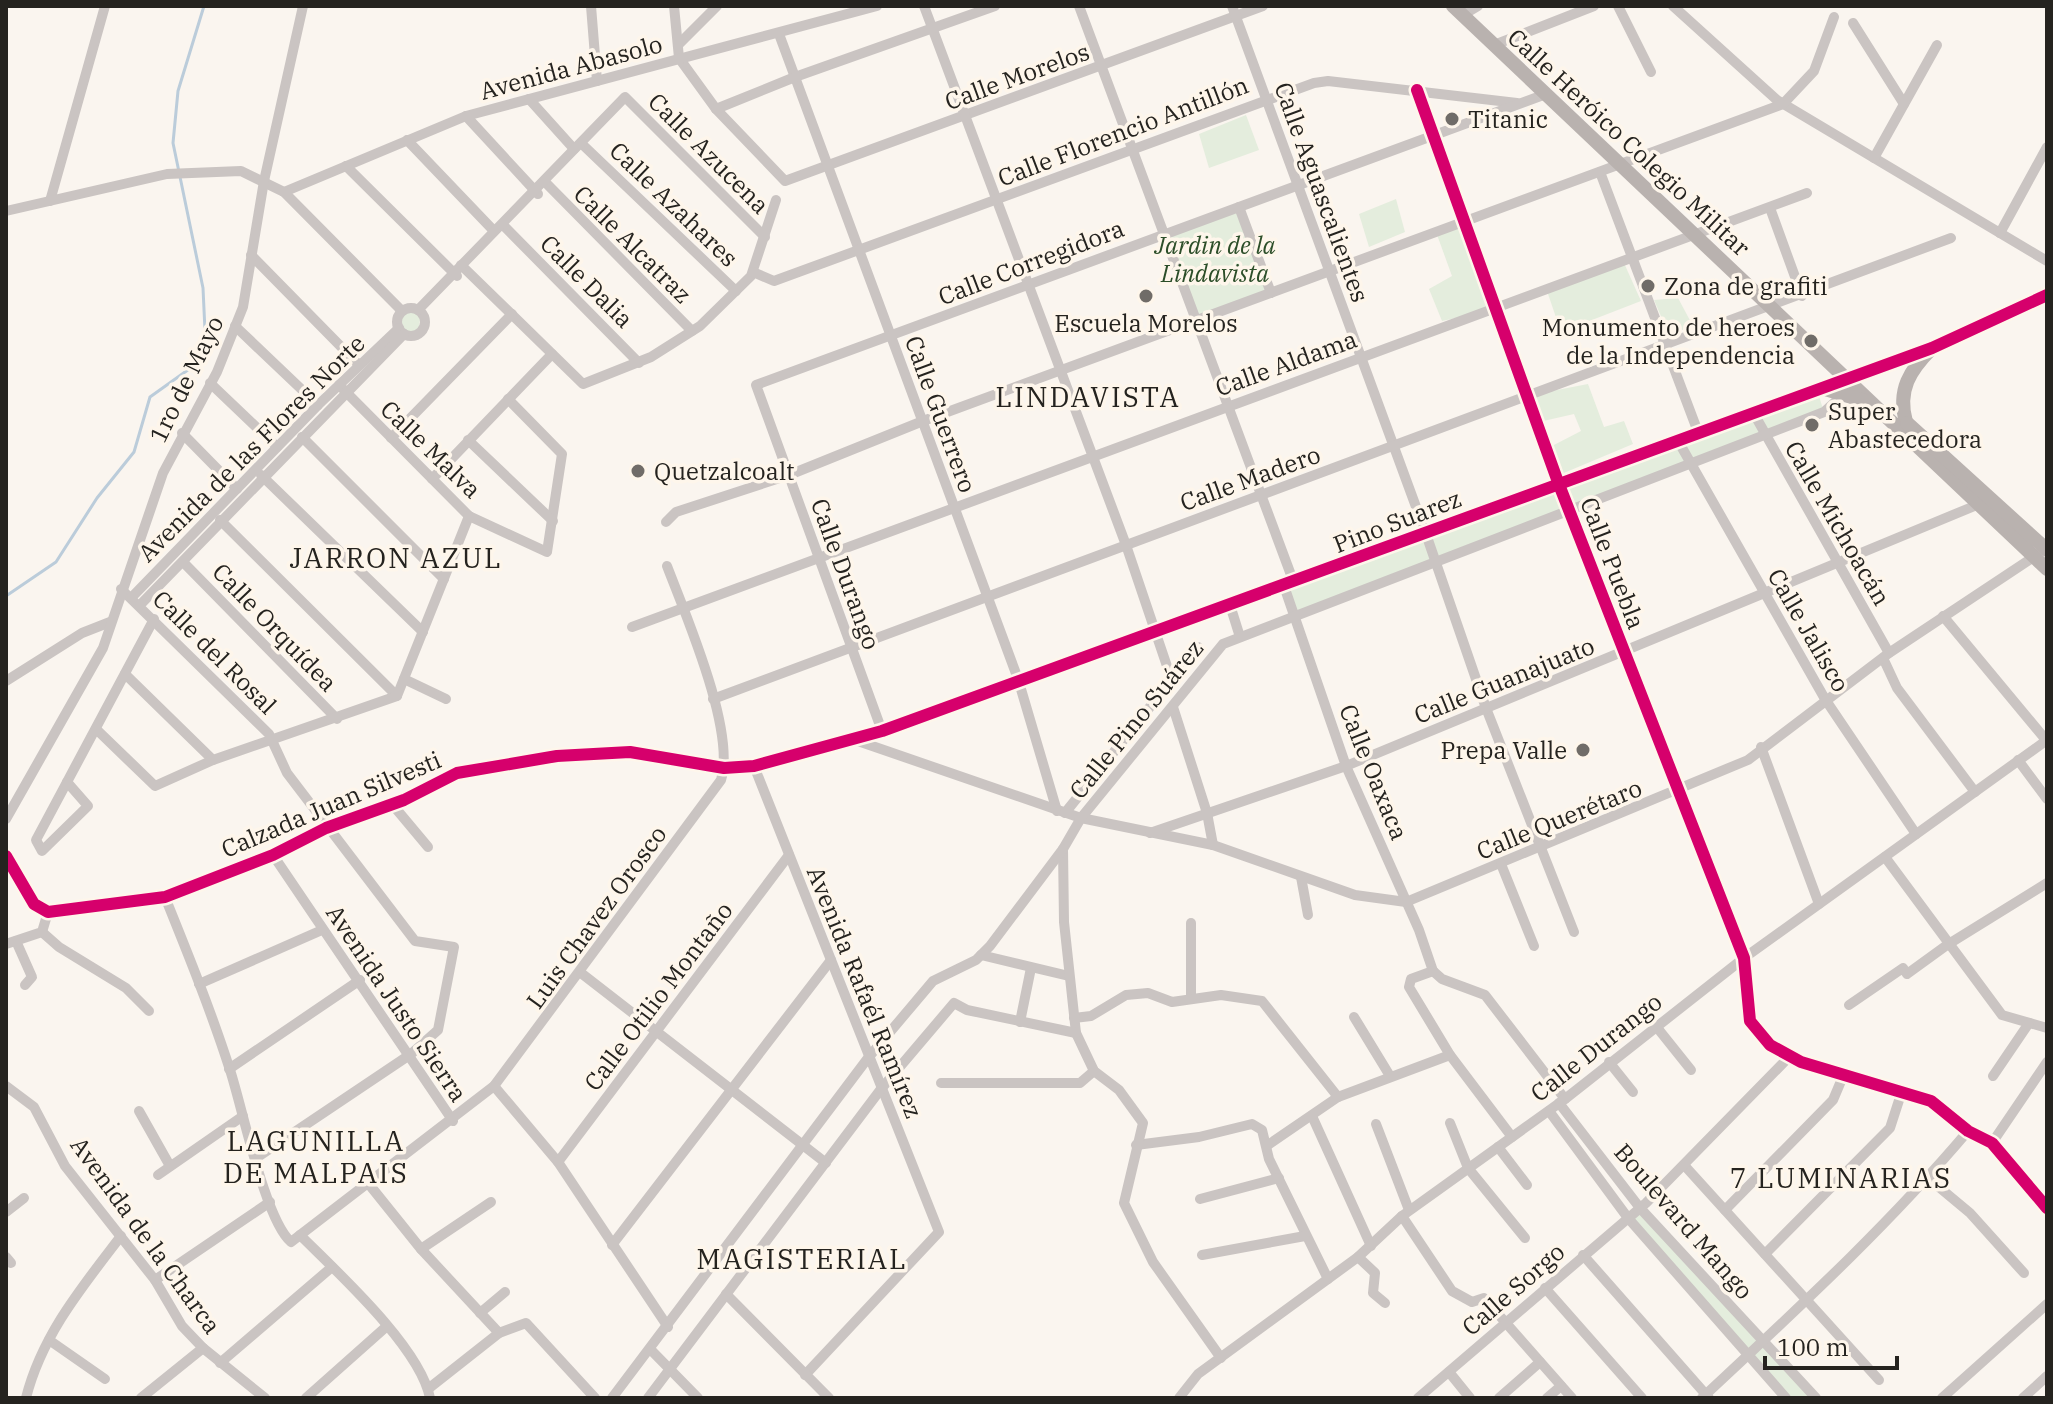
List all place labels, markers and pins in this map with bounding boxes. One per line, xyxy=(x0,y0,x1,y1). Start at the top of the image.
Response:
place label: Titanic xyxy=(1468,103,1548,135)
marker: Titanic xyxy=(1443,110,1461,128)
place label: Zona de grafiti xyxy=(1664,270,1828,302)
marker: Zona de grafiti xyxy=(1639,277,1657,295)
marker: Escuela Morelos xyxy=(1137,287,1155,305)
place label: Escuela Morelos xyxy=(1054,307,1238,339)
place label: Monumento de heroes de la Independencia xyxy=(1542,311,1795,371)
marker: Monumento de heroes de la Independencia xyxy=(1802,332,1820,350)
place label: Super Abastecedora xyxy=(1828,395,1982,455)
marker: Super Abastecedora xyxy=(1803,416,1821,434)
place label: Quetzalcoalt xyxy=(654,455,795,487)
marker: Quetzalcoalt xyxy=(629,462,647,480)
place label: Prepa Valle xyxy=(1440,734,1567,766)
marker: Prepa Valle xyxy=(1574,741,1592,759)

